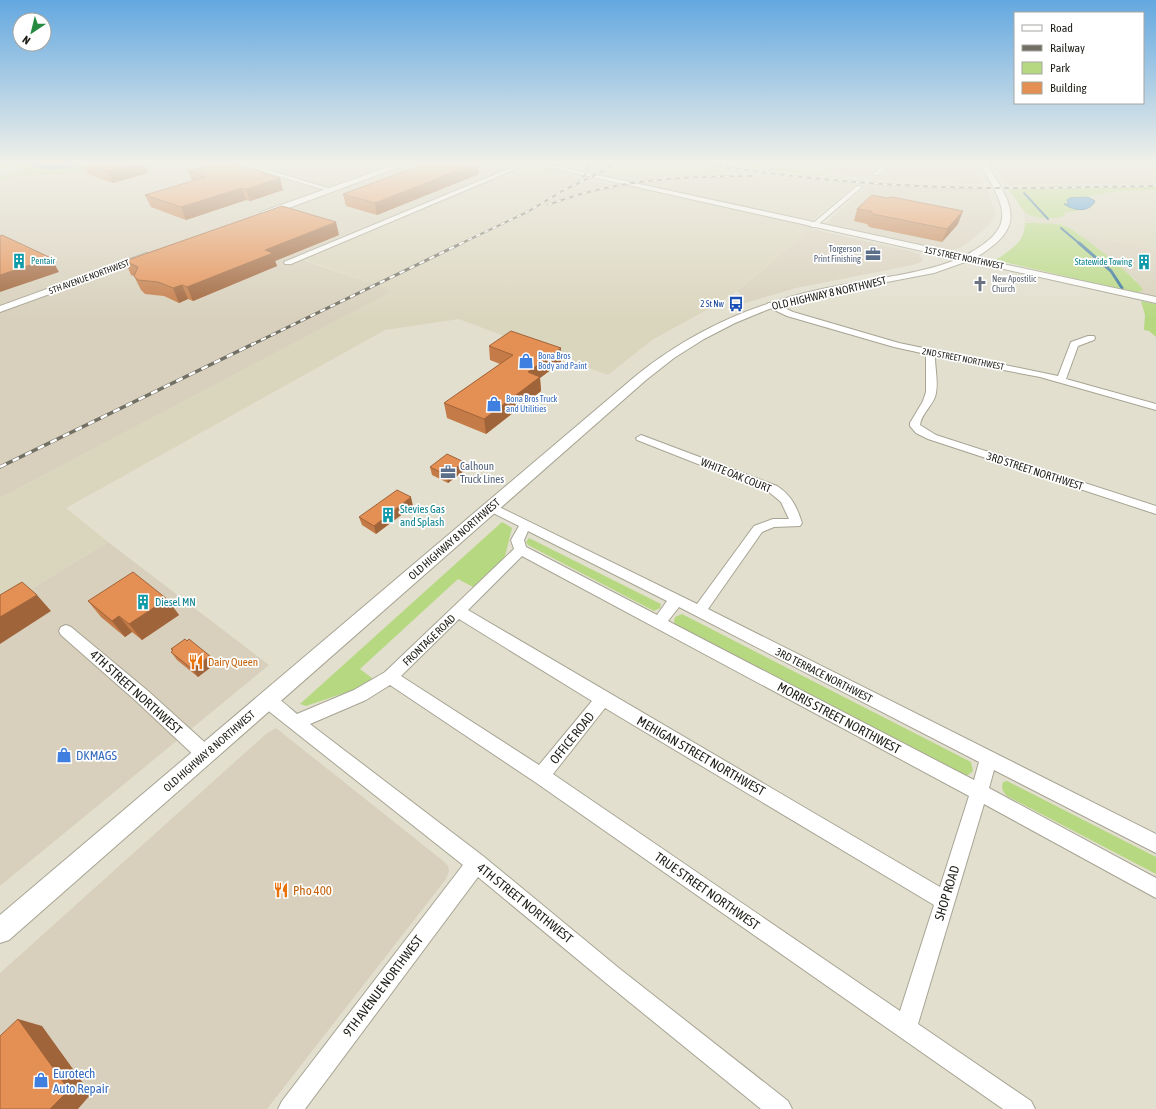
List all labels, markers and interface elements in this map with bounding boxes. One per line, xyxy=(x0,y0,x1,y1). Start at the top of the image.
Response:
north arrow xyxy=(12,12,52,52)
legend xyxy=(1014,12,1144,104)
text: Road xyxy=(1050,21,1073,35)
text: N xyxy=(20,33,32,47)
text: Railway xyxy=(1050,41,1085,55)
text: Park xyxy=(1050,61,1071,75)
text: Building xyxy=(1050,81,1088,95)
place label: Torgerson Print Finishing xyxy=(814,244,861,264)
office icon: Torgerson Print Finishing xyxy=(864,245,882,263)
street label: 1ST STREET NORTHWEST xyxy=(924,245,1005,271)
building icon: Pentair xyxy=(10,252,28,270)
building icon: Statewide Towing xyxy=(1135,253,1153,271)
place label: Pentair xyxy=(31,256,56,266)
place label: Statewide Towing xyxy=(1075,257,1132,267)
street label: 5TH AVENUE NORTHWEST xyxy=(47,258,131,296)
street label: OLD HIGHWAY 8 NORTHWEST xyxy=(771,274,888,312)
place label: New Apostilic Church xyxy=(992,274,1037,294)
church icon: New Apostilic Church xyxy=(971,275,989,293)
bus stop icon: 2 St Nw xyxy=(727,295,745,313)
place label: 2 St Nw xyxy=(700,299,725,309)
street label: 2ND STREET NORTHWEST xyxy=(921,346,1005,372)
place label: Bona Bros Body and Paint xyxy=(538,351,588,371)
shop icon: Bona Bros Body and Paint xyxy=(517,352,535,370)
place label: Bona Bros Truck and Utilities xyxy=(506,394,558,414)
shop icon: Bona Bros Truck and Utilities xyxy=(485,395,503,413)
street label: 3RD STREET NORTHWEST xyxy=(985,450,1085,492)
street label: WHITE OAK COURT xyxy=(699,455,773,495)
place label: Calhoun Truck Lines xyxy=(460,460,504,485)
office icon: Calhoun Truck Lines xyxy=(439,463,457,481)
street label: OLD HIGHWAY 8 NORTHWEST xyxy=(406,496,502,582)
place label: Stevies Gas and Splash xyxy=(400,503,445,528)
building icon: Stevies Gas and Splash xyxy=(379,506,397,524)
building icon: Diesel MN xyxy=(134,593,152,611)
place label: Diesel MN xyxy=(155,596,196,608)
street label: FRONTAGE ROAD xyxy=(400,612,458,668)
street label: 3RD TERRACE NORTHWEST xyxy=(774,645,875,705)
street label: 4TH STREET NORTHWEST xyxy=(87,647,185,737)
restaurant icon: Dairy Queen xyxy=(187,653,205,671)
place label: Dairy Queen xyxy=(208,656,258,668)
street label: MORRIS STREET NORTHWEST xyxy=(775,679,903,757)
street label: OLD HIGHWAY 8 NORTHWEST xyxy=(161,708,257,794)
street label: OFFICE ROAD xyxy=(547,709,597,767)
street label: MEHIGAN STREET NORTHWEST xyxy=(634,713,768,799)
shop icon: DKMAGS xyxy=(55,746,73,764)
place label: DKMAGS xyxy=(76,748,118,763)
street label: TRUE STREET NORTHWEST xyxy=(652,849,763,933)
street label: 4TH STREET NORTHWEST xyxy=(474,860,576,946)
street label: SHOP ROAD xyxy=(932,864,962,922)
restaurant icon: Pho 400 xyxy=(272,881,290,899)
place label: Pho 400 xyxy=(293,883,332,898)
street label: 9TH AVENUE NORTHWEST xyxy=(340,932,426,1040)
place label: Eurotech Auto Repair xyxy=(53,1066,109,1096)
shop icon: Eurotech Auto Repair xyxy=(32,1071,50,1089)

